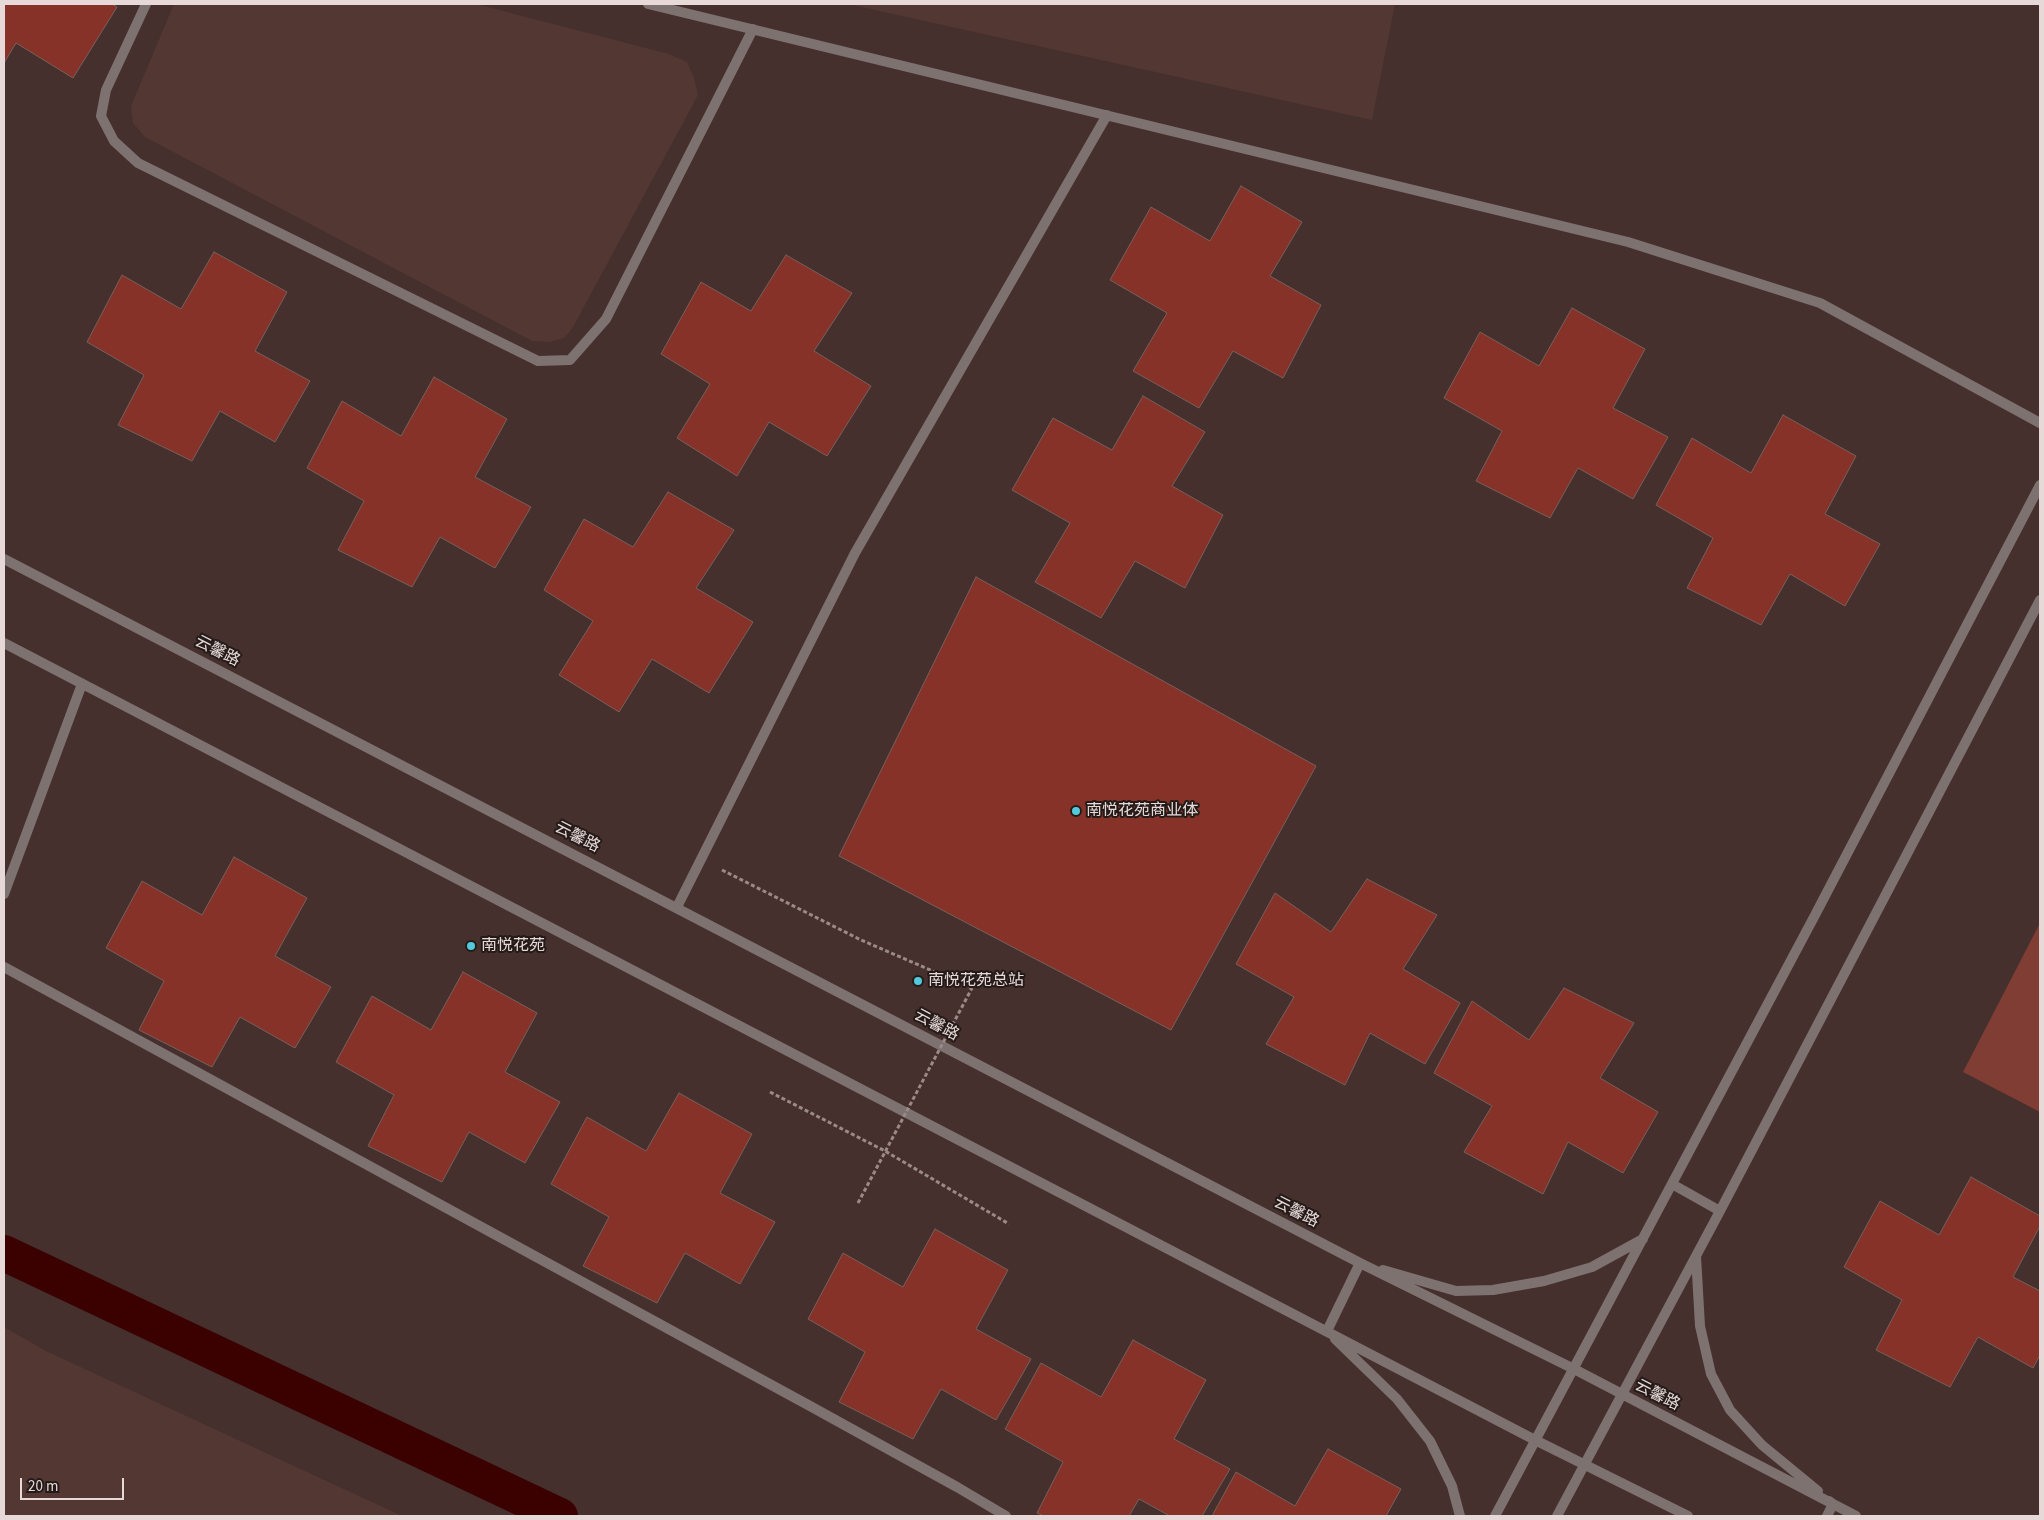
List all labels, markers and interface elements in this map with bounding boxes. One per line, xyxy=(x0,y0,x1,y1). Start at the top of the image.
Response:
street label: 云馨路 xyxy=(191,633,243,671)
place label: 南悦花苑商业体 xyxy=(1086,801,1198,821)
marker: 南悦花苑商业体 xyxy=(1070,805,1082,817)
street label: 云馨路 xyxy=(551,819,603,857)
place label: 南悦花苑 xyxy=(481,936,545,956)
marker: 南悦花苑 xyxy=(465,940,477,952)
place label: 南悦花苑总站 xyxy=(928,971,1024,991)
marker: 南悦花苑总站 xyxy=(912,975,924,987)
street label: 云馨路 xyxy=(910,1006,962,1046)
street label: 云馨路 xyxy=(1270,1194,1322,1232)
street label: 云馨路 xyxy=(1631,1377,1683,1415)
scale bar xyxy=(22,1468,126,1500)
text: 20 m xyxy=(28,1476,58,1497)

